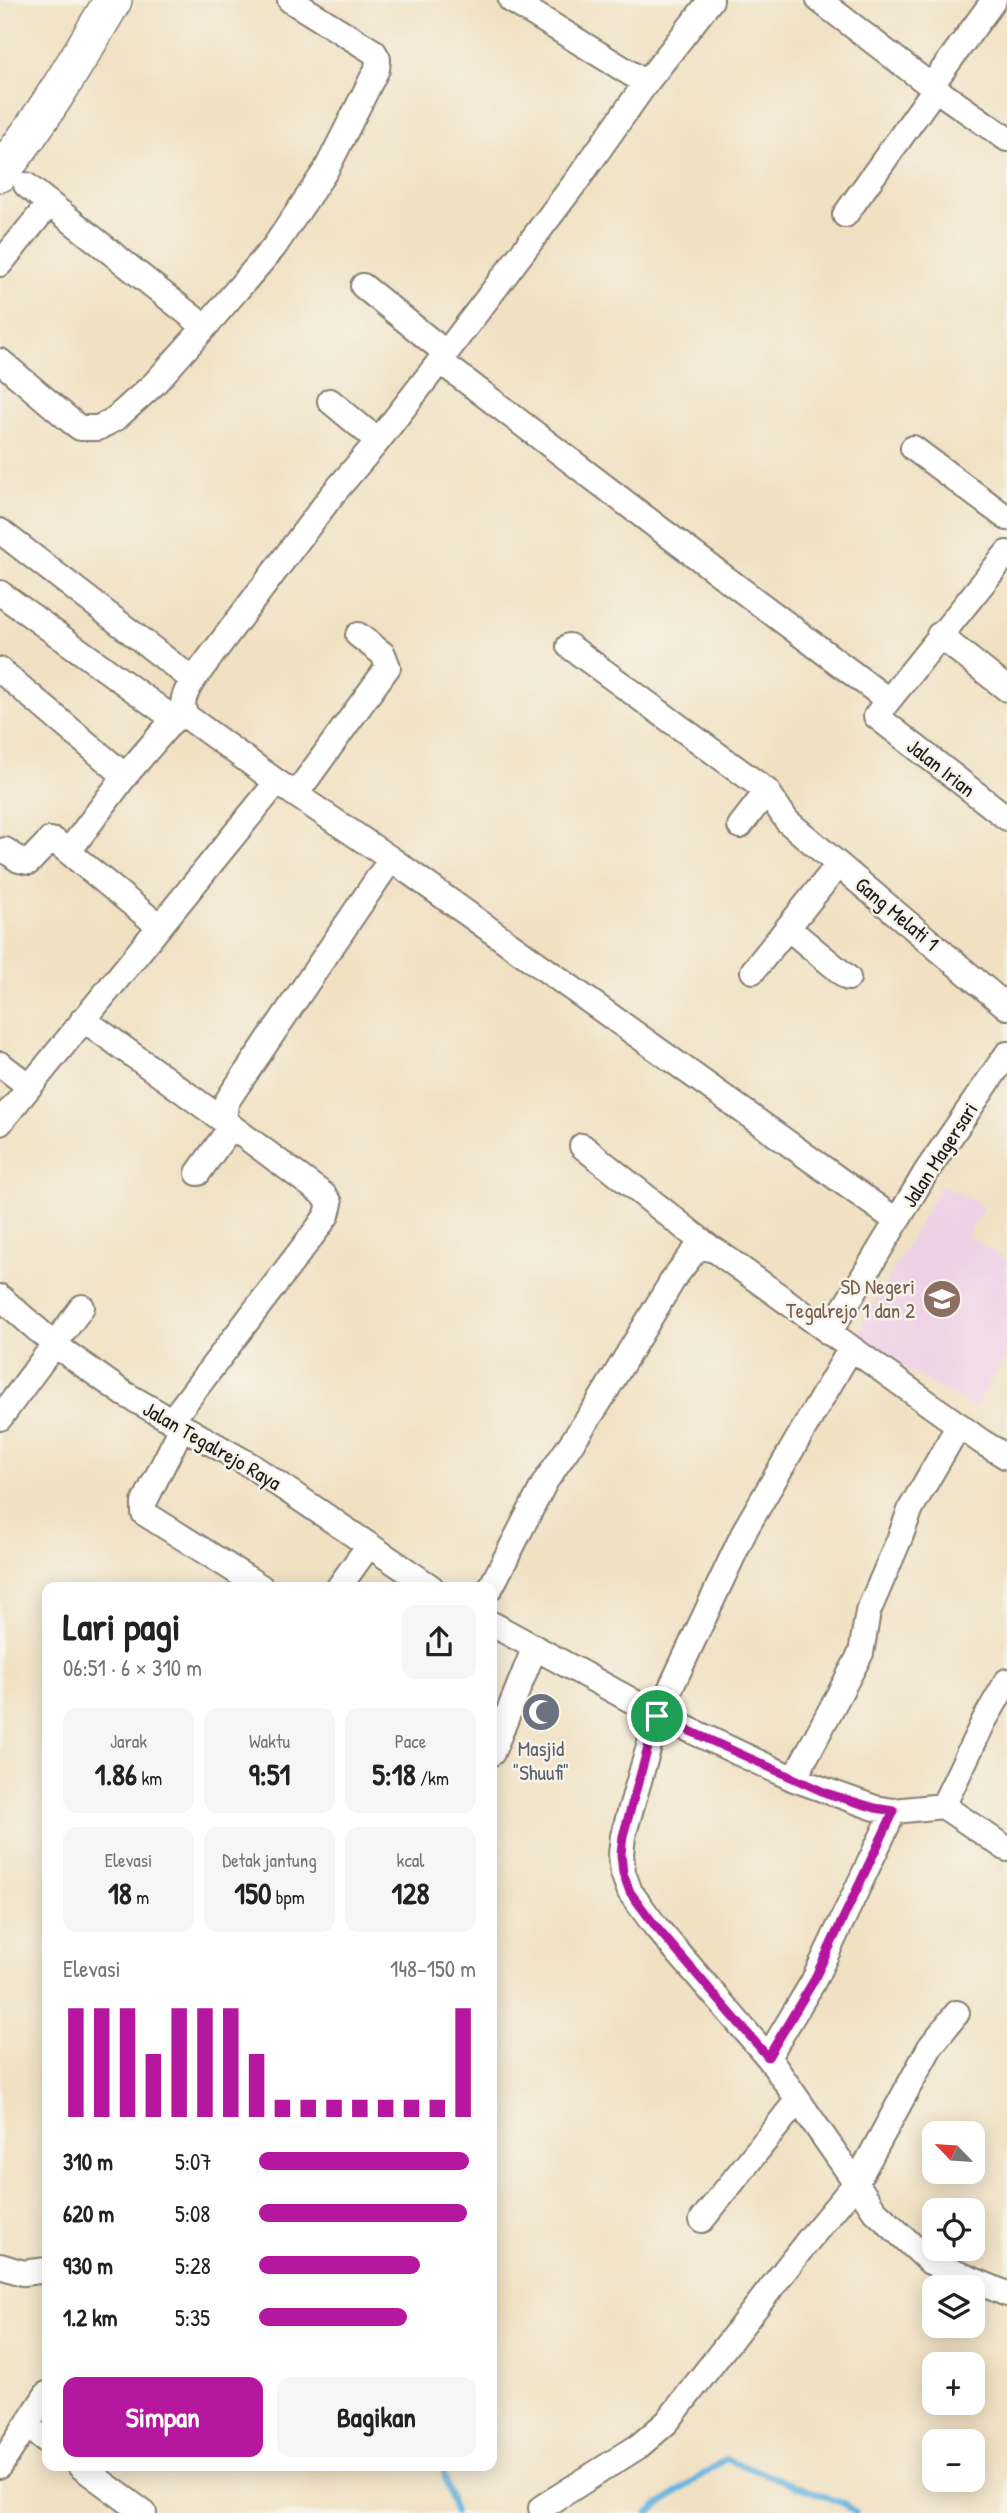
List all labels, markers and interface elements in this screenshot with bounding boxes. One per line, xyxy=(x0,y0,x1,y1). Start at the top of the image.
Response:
street label: Jalan Irian xyxy=(901,732,982,804)
street label: Gang Melati 1 xyxy=(849,870,945,957)
street label: Jalan Magersari xyxy=(895,1097,984,1213)
place label: SD Negeri Tegalrejo 1 dan 2 xyxy=(786,1272,915,1325)
school or university icon: SD Negeri Tegalrejo 1 dan 2 xyxy=(921,1278,963,1320)
street label: Jalan Tegalrejo Raya xyxy=(138,1394,287,1497)
text: Lari pagi xyxy=(63,1600,181,1652)
button: share xyxy=(402,1605,476,1679)
text: 06:51 · 6 × 310 m xyxy=(63,1652,202,1683)
pin xyxy=(627,1686,687,1746)
mosque icon: Masjid "Shuufi" xyxy=(520,1691,562,1733)
icon: arrive xyxy=(638,1697,676,1735)
text: Jarak xyxy=(110,1728,147,1754)
text: Waktu xyxy=(249,1728,290,1754)
text: Pace xyxy=(395,1728,426,1754)
place label: Masjid "Shuufi" xyxy=(513,1734,569,1787)
text: 1.86 xyxy=(95,1754,137,1794)
text: 9:51 xyxy=(249,1754,290,1794)
text: 5:18 xyxy=(372,1754,416,1794)
text: km xyxy=(137,1765,162,1791)
text: /km xyxy=(416,1765,449,1791)
text: Elevasi xyxy=(105,1847,152,1873)
text: Detak jantung xyxy=(222,1847,317,1873)
text: kcal xyxy=(397,1847,424,1873)
text: 18 xyxy=(108,1873,132,1913)
text: 150 xyxy=(234,1873,271,1913)
text: 128 xyxy=(392,1873,429,1913)
text: m xyxy=(132,1884,149,1910)
text: bpm xyxy=(271,1884,305,1910)
text: Elevasi xyxy=(63,1953,121,1984)
text: 148–150 m xyxy=(390,1953,476,1984)
north arrow xyxy=(922,2121,985,2184)
map controls xyxy=(922,2121,985,2492)
text: 310 m xyxy=(63,2146,113,2177)
text: 5:07 xyxy=(175,2146,212,2177)
text: 620 m xyxy=(63,2198,114,2229)
text: 5:08 xyxy=(175,2198,210,2229)
button: locate xyxy=(922,2198,985,2261)
text: 930 m xyxy=(63,2250,113,2281)
text: 5:28 xyxy=(175,2250,211,2281)
button: layers xyxy=(922,2275,985,2338)
text: 1.2 km xyxy=(63,2302,118,2333)
text: 5:35 xyxy=(175,2302,210,2333)
button: + xyxy=(922,2352,985,2415)
button: Simpan xyxy=(63,2377,263,2457)
button: Bagikan xyxy=(277,2377,476,2457)
button: − xyxy=(922,2429,985,2492)

